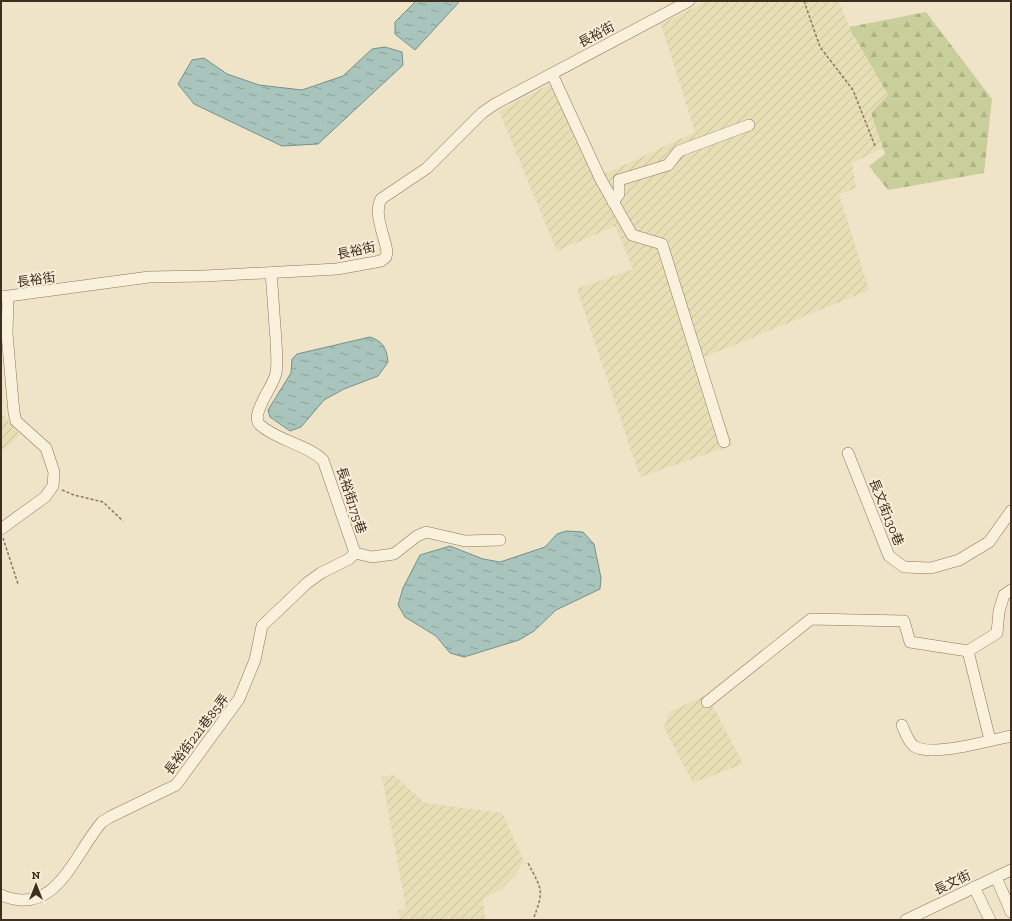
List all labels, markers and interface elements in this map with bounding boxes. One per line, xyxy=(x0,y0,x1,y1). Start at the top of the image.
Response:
street label: 長裕街 xyxy=(575,19,617,50)
street label: 長裕街 xyxy=(335,239,377,262)
street label: 長裕街 xyxy=(16,269,56,290)
street label: 長裕街175巷 xyxy=(334,465,369,536)
street label: 長文街130巷 xyxy=(866,477,907,548)
street label: 長裕街221巷85弄 xyxy=(161,691,232,778)
north arrow xyxy=(16,865,56,905)
street label: 長文街 xyxy=(931,867,973,898)
text: N xyxy=(32,869,41,882)

